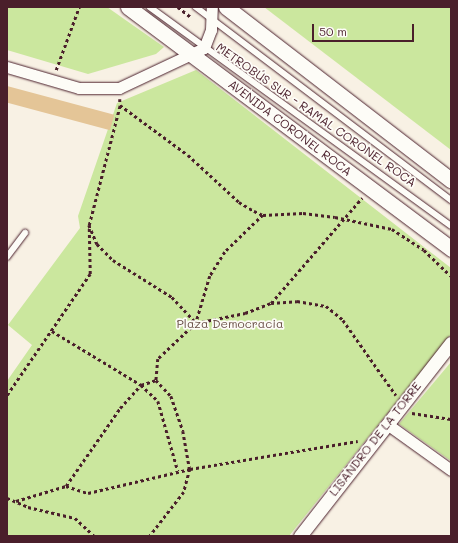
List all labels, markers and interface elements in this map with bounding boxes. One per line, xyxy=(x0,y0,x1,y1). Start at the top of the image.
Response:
scale bar xyxy=(314,16,416,42)
text: 50 m xyxy=(319,23,347,39)
street label: METROBÚS SUR - RAMAL CORONEL ROCA xyxy=(213,40,419,190)
street label: AVENIDA CORONEL ROCA xyxy=(225,77,355,179)
park label: Plaza Democracia xyxy=(177,317,283,331)
street label: LISANDRO DE LA TORRE xyxy=(326,379,424,499)

